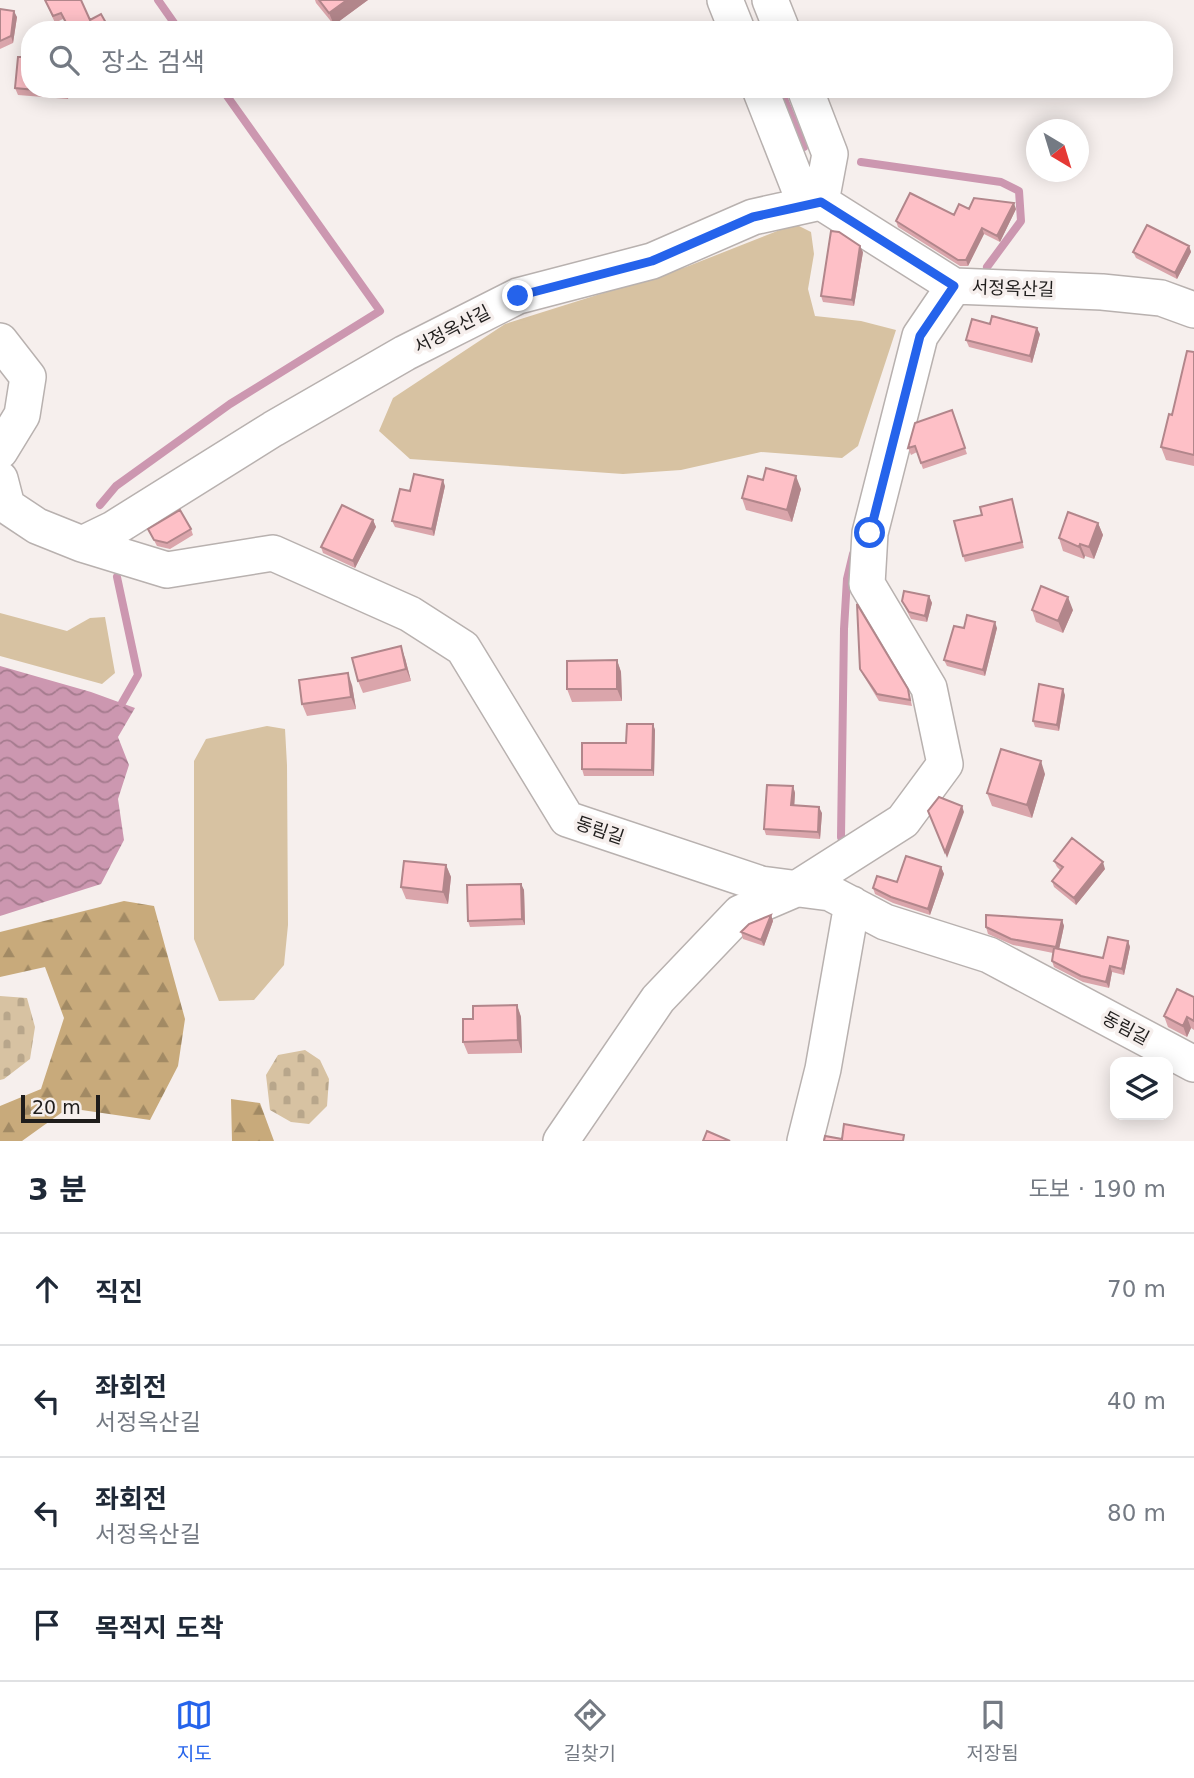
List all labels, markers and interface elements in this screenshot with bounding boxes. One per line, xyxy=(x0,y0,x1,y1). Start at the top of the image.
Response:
search box xyxy=(21,21,1173,98)
icon: search xyxy=(45,41,83,79)
text: 장소 검색 xyxy=(101,47,205,77)
north arrow xyxy=(1026,119,1089,182)
street label: 서정옥산길 xyxy=(971,276,1055,300)
route end xyxy=(502,280,533,311)
street label: 서정옥산길 xyxy=(410,301,494,357)
route start xyxy=(854,517,885,548)
street label: 동림길 xyxy=(573,812,627,848)
street label: 동림길 xyxy=(1099,1007,1153,1049)
map controls xyxy=(1110,1057,1173,1120)
button: layers xyxy=(1110,1057,1173,1120)
scale bar xyxy=(21,1092,100,1124)
text: 20 m xyxy=(32,1096,81,1118)
text: 3 분 xyxy=(28,1172,87,1207)
text: 도보 · 190 m xyxy=(1028,1176,1166,1202)
icon: ahead xyxy=(28,1270,66,1308)
text: 70 m xyxy=(1107,1276,1166,1302)
text: 직진 xyxy=(95,1277,143,1307)
text: 좌회전 xyxy=(95,1372,167,1402)
icon: left xyxy=(28,1382,66,1420)
text: 40 m xyxy=(1107,1388,1166,1414)
text: 서정옥산길 xyxy=(95,1409,201,1435)
text: 좌회전 xyxy=(95,1484,167,1514)
icon: left xyxy=(28,1494,66,1532)
text: 80 m xyxy=(1107,1500,1166,1526)
text: 서정옥산길 xyxy=(95,1521,201,1547)
icon: arrive xyxy=(28,1606,66,1644)
text: 목적지 도착 xyxy=(95,1613,224,1643)
tab: 지도 xyxy=(175,1696,213,1765)
tab: 길찾기 xyxy=(564,1696,616,1765)
tab: 저장됨 xyxy=(966,1696,1019,1765)

